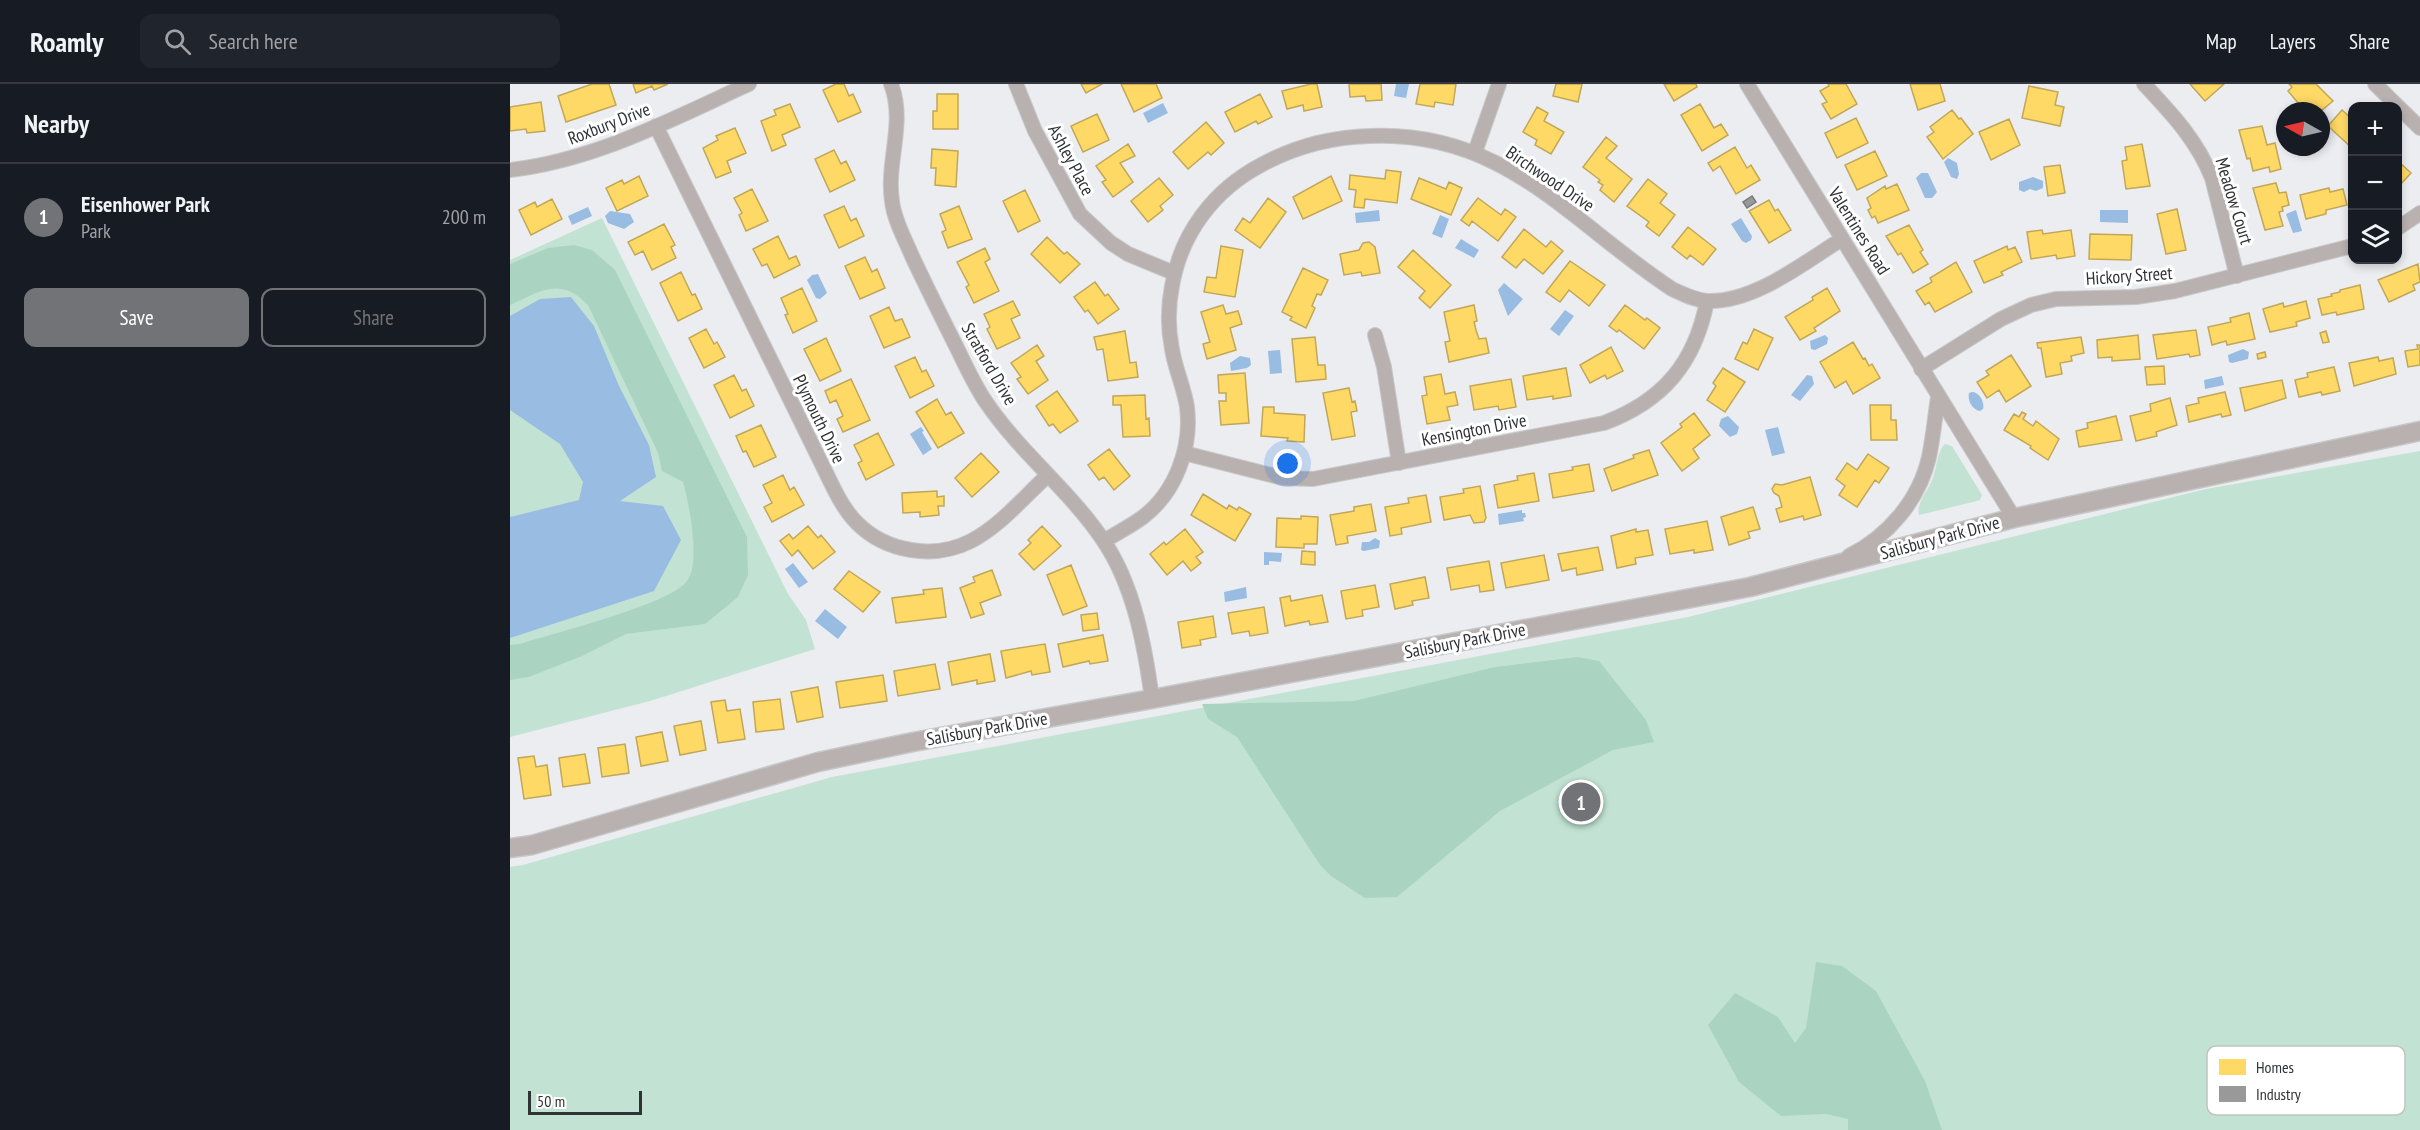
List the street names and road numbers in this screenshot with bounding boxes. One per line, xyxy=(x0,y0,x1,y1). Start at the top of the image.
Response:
street label: Roxbury Drive xyxy=(564,97,653,150)
street label: Ashley Place xyxy=(1043,120,1100,199)
street label: Birchwood Drive xyxy=(1502,141,1599,217)
street label: Meadow Court xyxy=(2210,155,2259,247)
street label: Valentines Road xyxy=(1823,182,1895,279)
street label: Hickory Street xyxy=(2085,261,2173,290)
street label: Stratford Drive xyxy=(957,318,1022,409)
street label: Plymouth Drive xyxy=(788,371,851,467)
street label: Kensington Drive xyxy=(1420,408,1528,451)
street label: Salisbury Park Drive xyxy=(1878,511,2002,564)
street label: Salisbury Park Drive xyxy=(1403,618,1527,663)
street label: Salisbury Park Drive xyxy=(925,707,1049,750)

